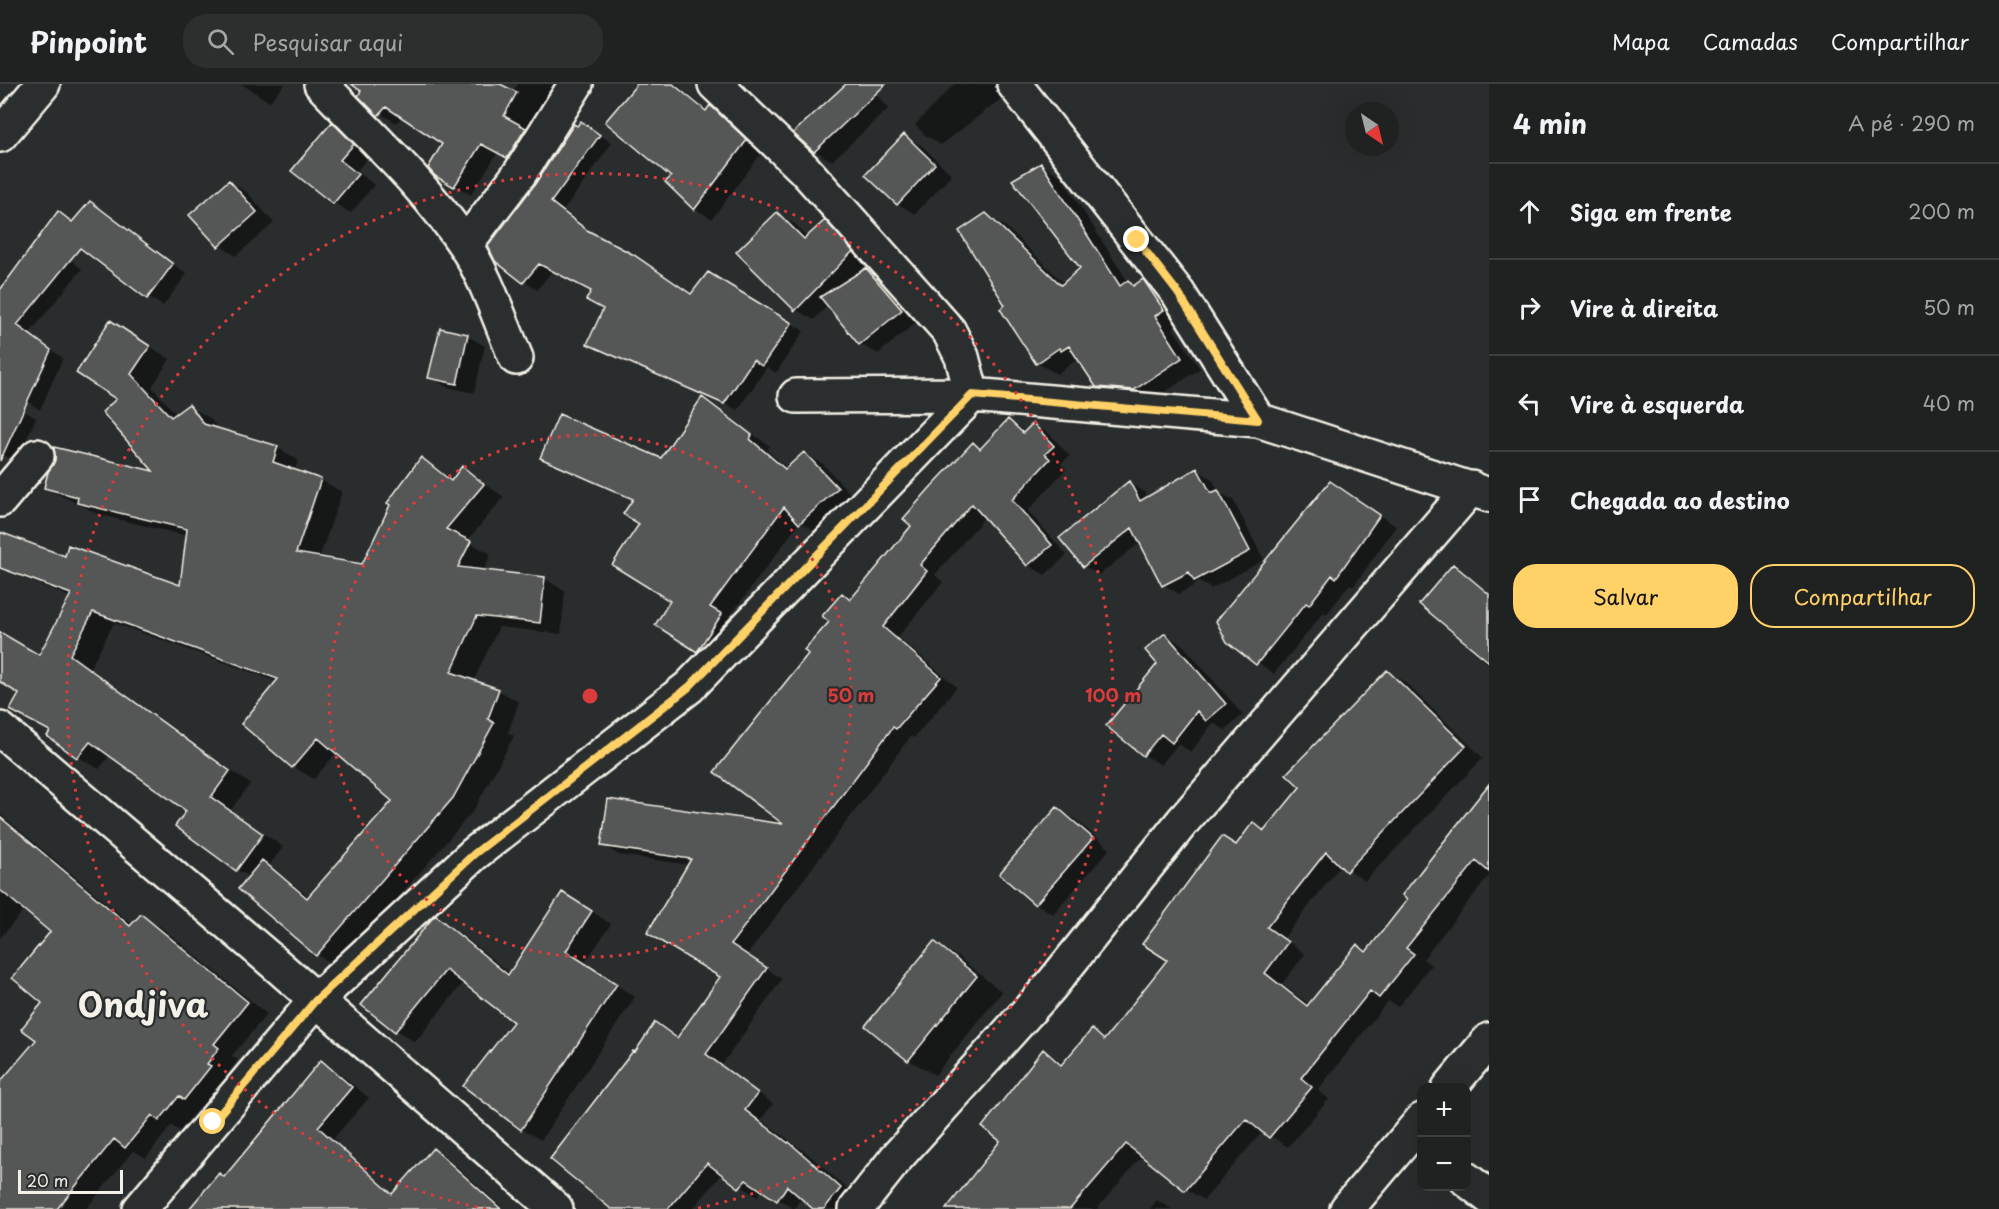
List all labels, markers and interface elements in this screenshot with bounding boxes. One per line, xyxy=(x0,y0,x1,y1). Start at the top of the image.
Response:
search box xyxy=(183,14,603,68)
text: Pinpoint xyxy=(30,20,147,63)
icon: search xyxy=(204,25,237,58)
text: Pesquisar aqui xyxy=(252,25,403,58)
text: Mapa xyxy=(1612,25,1670,57)
text: Camadas xyxy=(1703,25,1798,57)
text: Compartilhar xyxy=(1831,25,1969,57)
north arrow xyxy=(1345,102,1399,156)
text: 4 min xyxy=(1513,104,1587,143)
text: A pé · 290 m xyxy=(1848,108,1975,138)
icon: ahead xyxy=(1513,195,1546,228)
text: Siga em frente xyxy=(1570,195,1732,228)
text: 200 m xyxy=(1908,196,1975,226)
route end xyxy=(1123,226,1149,252)
icon: right xyxy=(1513,291,1546,324)
text: Vire à direita xyxy=(1570,291,1718,324)
text: 50 m xyxy=(1923,292,1975,322)
icon: left xyxy=(1513,387,1546,420)
text: Vire à esquerda xyxy=(1570,387,1744,420)
text: 40 m xyxy=(1923,388,1975,418)
icon: arrive xyxy=(1513,483,1546,516)
text: Chegada ao destino xyxy=(1570,483,1790,516)
button: Salvar xyxy=(1513,564,1738,628)
button: Compartilhar xyxy=(1750,564,1975,628)
text: 50 m xyxy=(828,681,874,708)
text: 100 m xyxy=(1085,681,1141,708)
centre of rings xyxy=(580,686,600,706)
district label: Ondjiva xyxy=(78,978,208,1028)
map controls xyxy=(1417,1083,1471,1191)
button: + xyxy=(1417,1083,1471,1137)
route start xyxy=(199,1108,225,1134)
button: − xyxy=(1417,1137,1471,1191)
scale bar xyxy=(18,1167,123,1194)
text: 20 m xyxy=(27,1168,68,1192)

